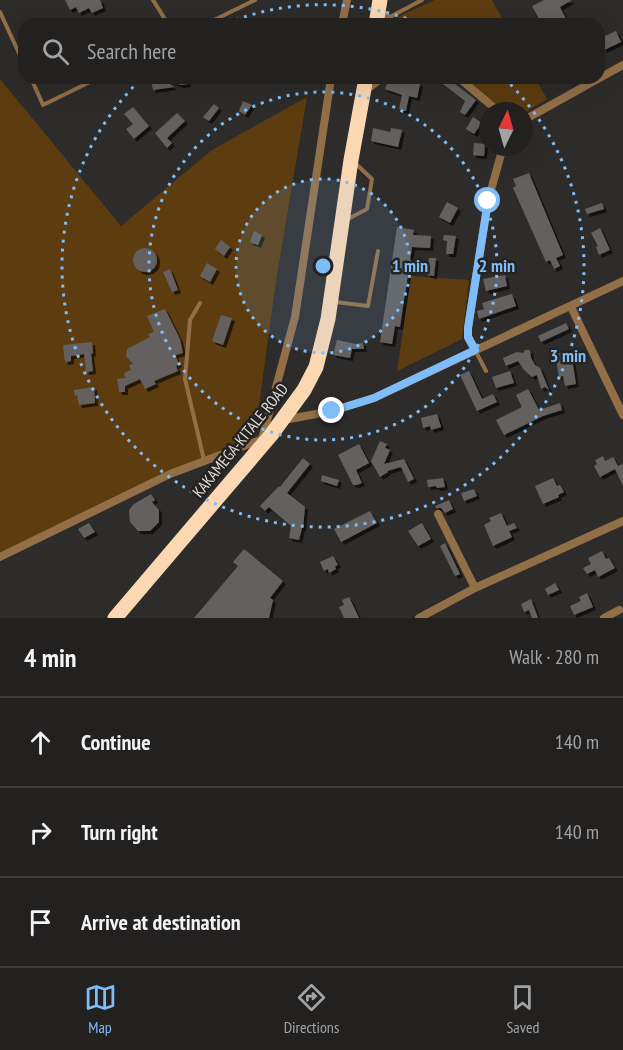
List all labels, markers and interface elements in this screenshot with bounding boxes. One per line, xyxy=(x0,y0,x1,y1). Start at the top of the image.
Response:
search box xyxy=(18,18,605,84)
icon: search xyxy=(39,35,72,68)
text: Search here xyxy=(87,37,176,65)
north arrow xyxy=(479,102,533,156)
route start xyxy=(474,187,500,213)
text: 1 min xyxy=(392,254,428,277)
text: 2 min xyxy=(479,254,515,277)
centre of rings xyxy=(313,256,333,276)
text: 3 min xyxy=(550,344,586,367)
street label: KAKAMEGA-KITALE ROAD xyxy=(188,379,292,501)
route end xyxy=(318,397,344,423)
text: 4 min xyxy=(24,641,77,674)
text: Walk · 280 m xyxy=(509,644,599,670)
icon: ahead xyxy=(24,726,57,759)
text: Continue xyxy=(81,728,151,756)
text: 140 m xyxy=(555,729,599,755)
icon: right xyxy=(24,816,57,849)
text: Turn right xyxy=(81,818,158,846)
text: 140 m xyxy=(555,819,599,845)
icon: arrive xyxy=(24,906,57,939)
text: Arrive at destination xyxy=(81,908,241,936)
tab: Map xyxy=(84,981,117,1037)
tab: Directions xyxy=(284,981,339,1037)
tab: Saved xyxy=(506,981,539,1037)

